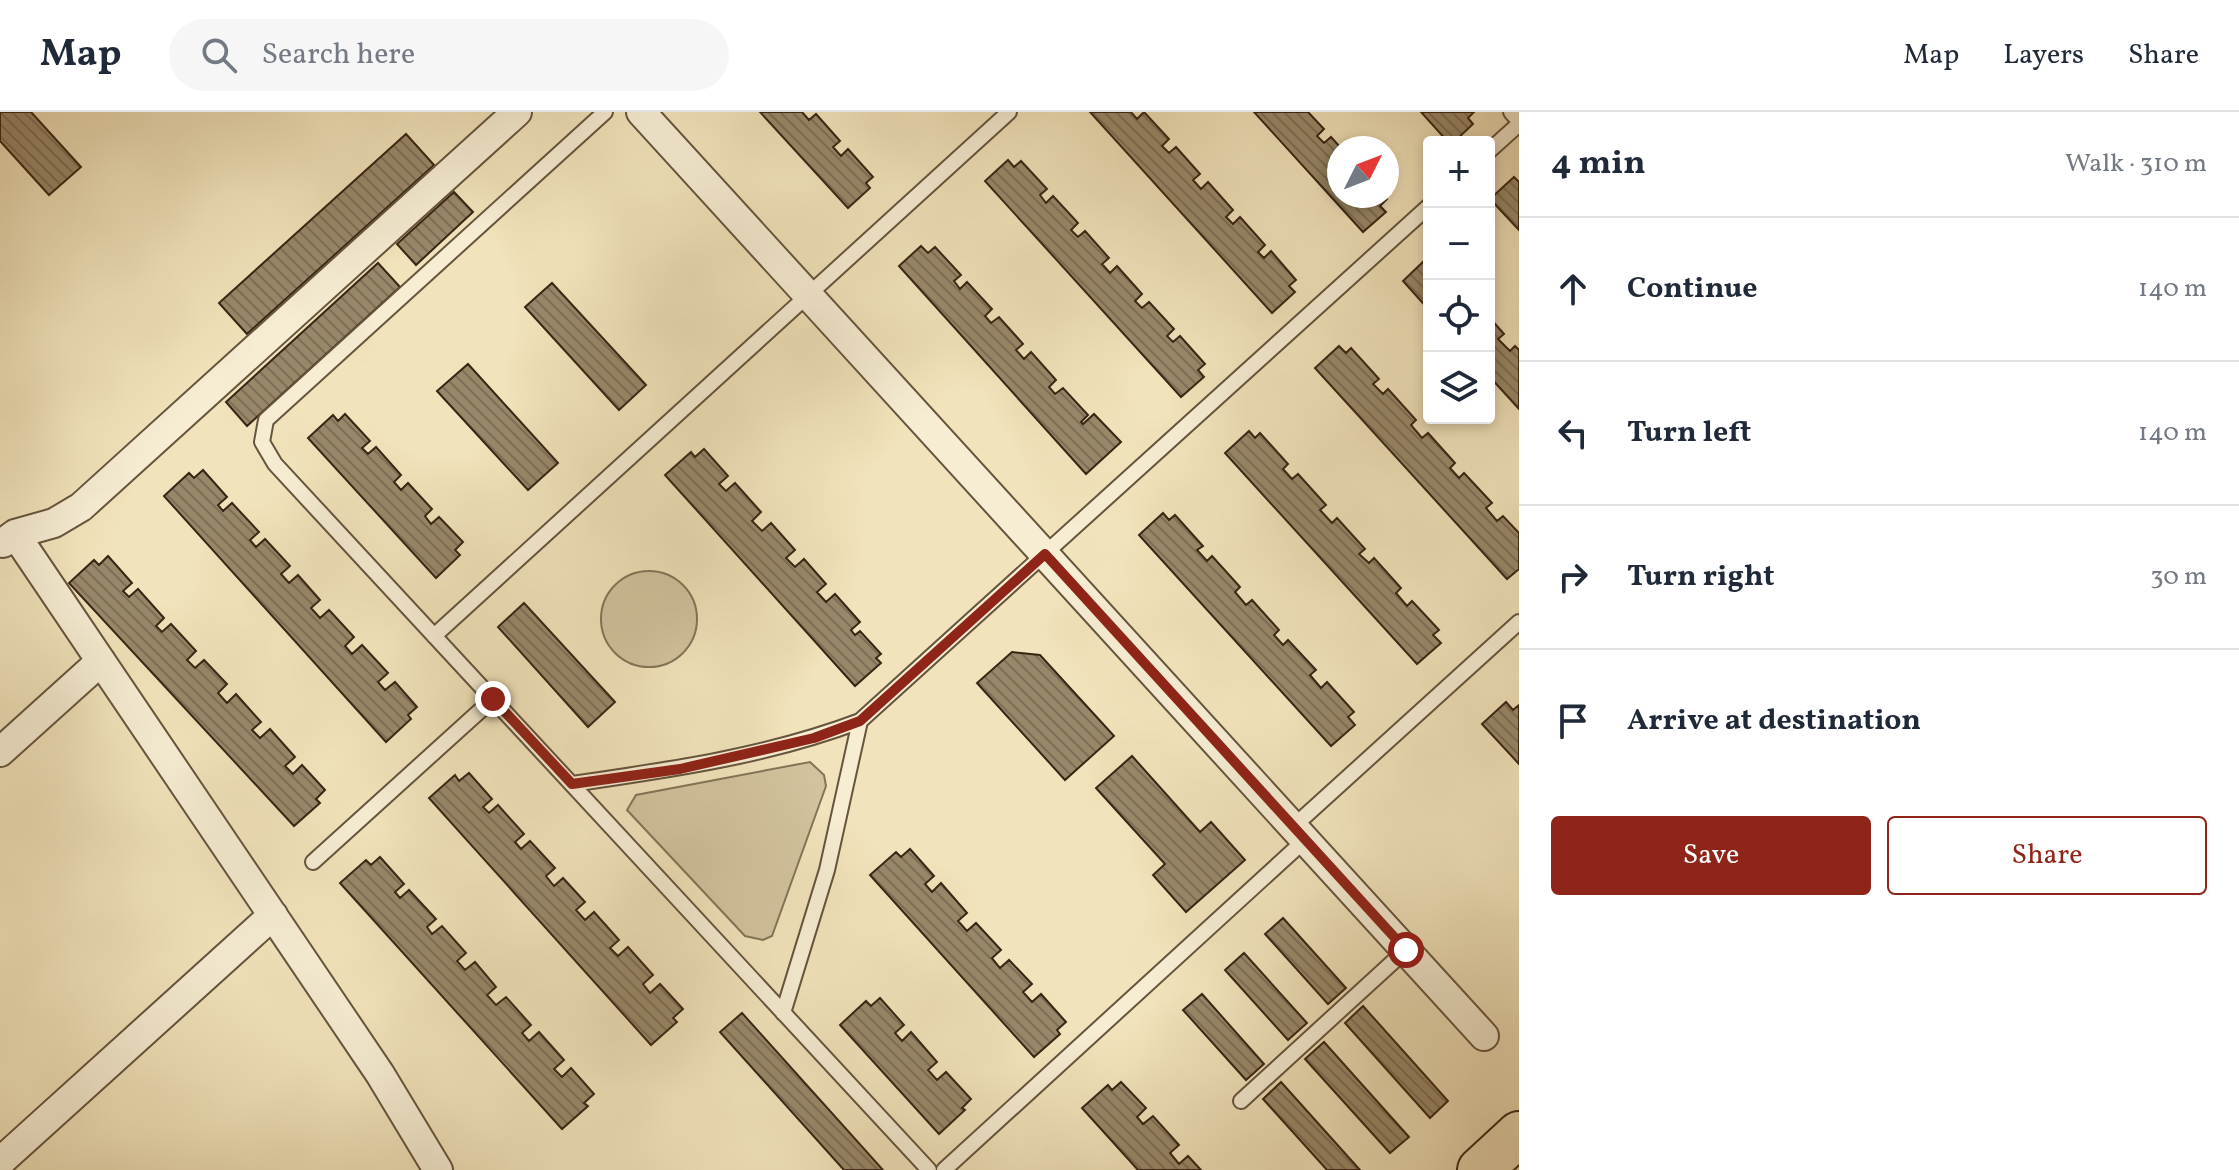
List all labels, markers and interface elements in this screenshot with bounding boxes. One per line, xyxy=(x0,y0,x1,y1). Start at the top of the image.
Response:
search box xyxy=(169,19,729,91)
text: Map xyxy=(40,29,121,82)
icon: search xyxy=(197,33,241,77)
text: Search here xyxy=(261,34,415,76)
text: Map xyxy=(1903,36,1959,75)
text: Layers xyxy=(2003,36,2084,75)
text: Share xyxy=(2128,36,2199,75)
north arrow xyxy=(1327,136,1399,208)
map controls xyxy=(1423,136,1495,424)
button: + xyxy=(1423,136,1495,208)
text: 4 min xyxy=(1551,141,1646,188)
text: Walk · 310 m xyxy=(2065,146,2207,182)
button: − xyxy=(1423,208,1495,280)
icon: ahead xyxy=(1551,267,1595,311)
text: Continue xyxy=(1627,268,1758,310)
text: 140 m xyxy=(2138,271,2207,307)
button: locate xyxy=(1423,280,1495,352)
button: layers xyxy=(1423,352,1495,424)
icon: left xyxy=(1551,411,1595,455)
text: Turn left xyxy=(1627,412,1751,454)
text: 140 m xyxy=(2138,415,2207,451)
icon: right xyxy=(1551,555,1595,599)
text: Turn right xyxy=(1627,556,1775,598)
text: 30 m xyxy=(2150,559,2207,595)
route end xyxy=(475,681,511,717)
icon: arrive xyxy=(1551,699,1595,743)
text: Arrive at destination xyxy=(1627,700,1921,742)
button: Save xyxy=(1551,816,1871,895)
button: Share xyxy=(1887,816,2207,895)
route start xyxy=(1388,932,1424,968)

